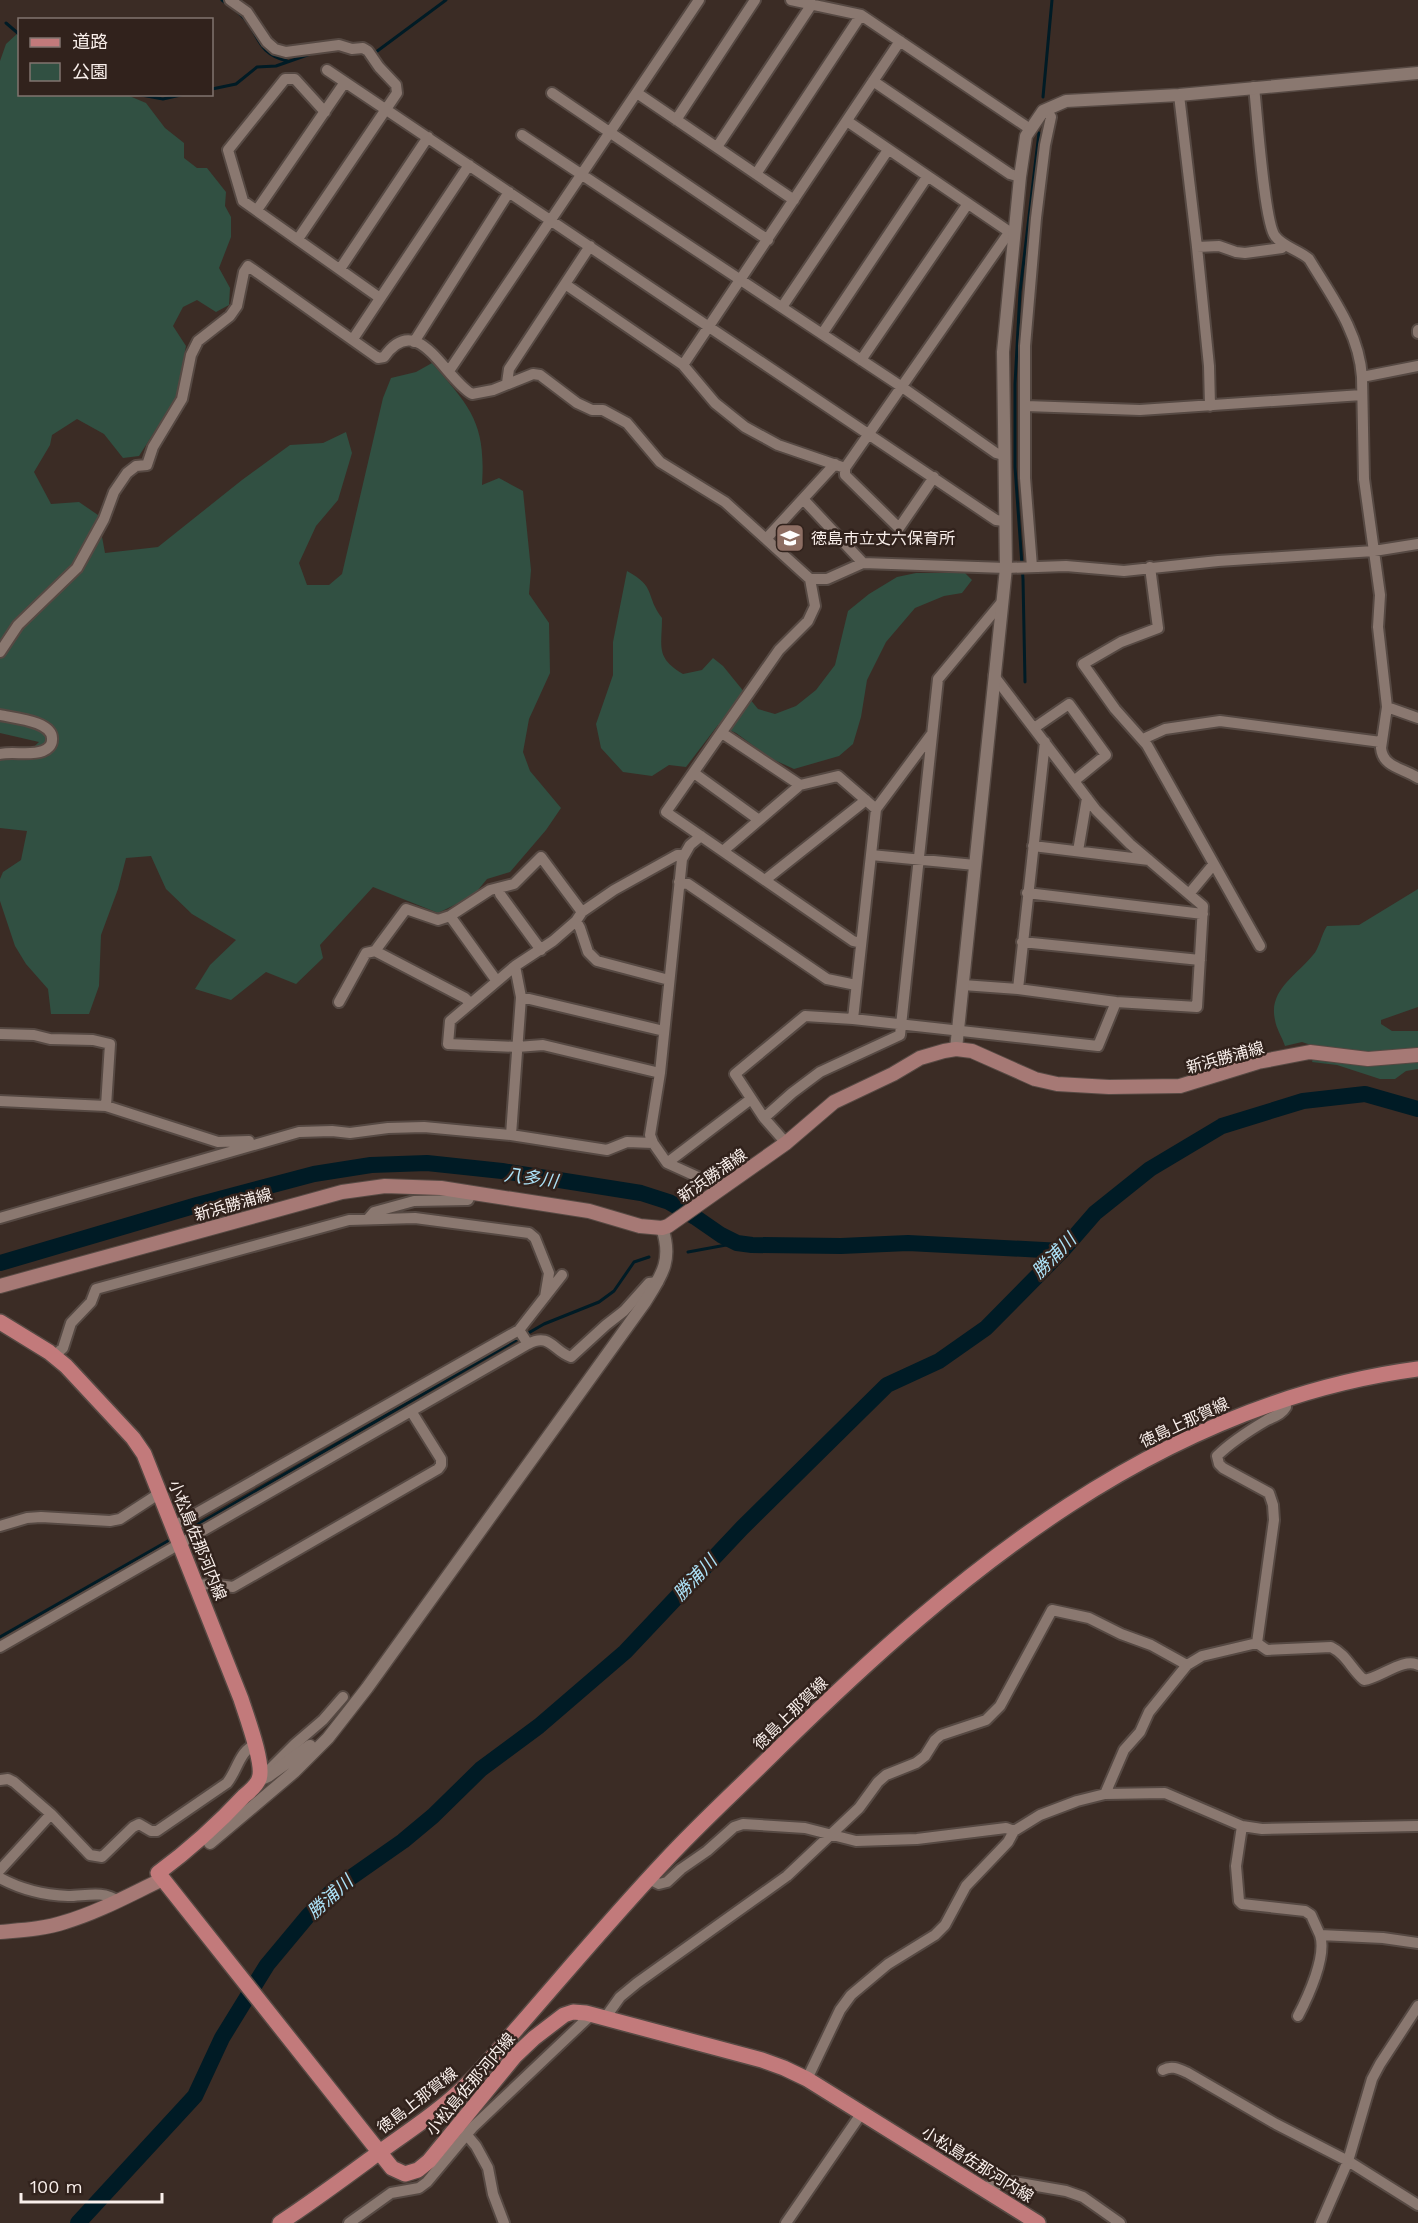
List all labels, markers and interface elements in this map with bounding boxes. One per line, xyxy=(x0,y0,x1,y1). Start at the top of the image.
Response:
legend xyxy=(18,18,213,96)
text: 道路 xyxy=(72,31,108,52)
text: 公園 xyxy=(72,61,108,82)
school or university icon: 徳島市立丈六保育所 xyxy=(774,522,806,554)
place label: 徳島市立丈六保育所 xyxy=(811,529,955,548)
street label: 新浜勝浦線 xyxy=(1184,1038,1266,1077)
street label: 新浜勝浦線 xyxy=(674,1145,751,1206)
water label: 八多川 xyxy=(503,1163,561,1192)
street label: 新浜勝浦線 xyxy=(192,1184,274,1225)
water label: 勝浦川 xyxy=(1027,1227,1081,1282)
street label: 徳島上那賀線 xyxy=(1137,1394,1232,1451)
street label: 小松島佐那河内線 xyxy=(165,1477,230,1603)
water label: 勝浦川 xyxy=(669,1549,722,1605)
street label: 徳島上那賀線 xyxy=(749,1673,831,1754)
water label: 勝浦川 xyxy=(303,1869,358,1922)
street label: 小松島佐那河内線 xyxy=(422,2029,519,2139)
street label: 徳島上那賀線 xyxy=(374,2063,461,2137)
street label: 小松島佐那河内線 xyxy=(918,2122,1037,2206)
scale bar xyxy=(21,2166,162,2204)
text: 100 m xyxy=(30,2176,83,2197)

